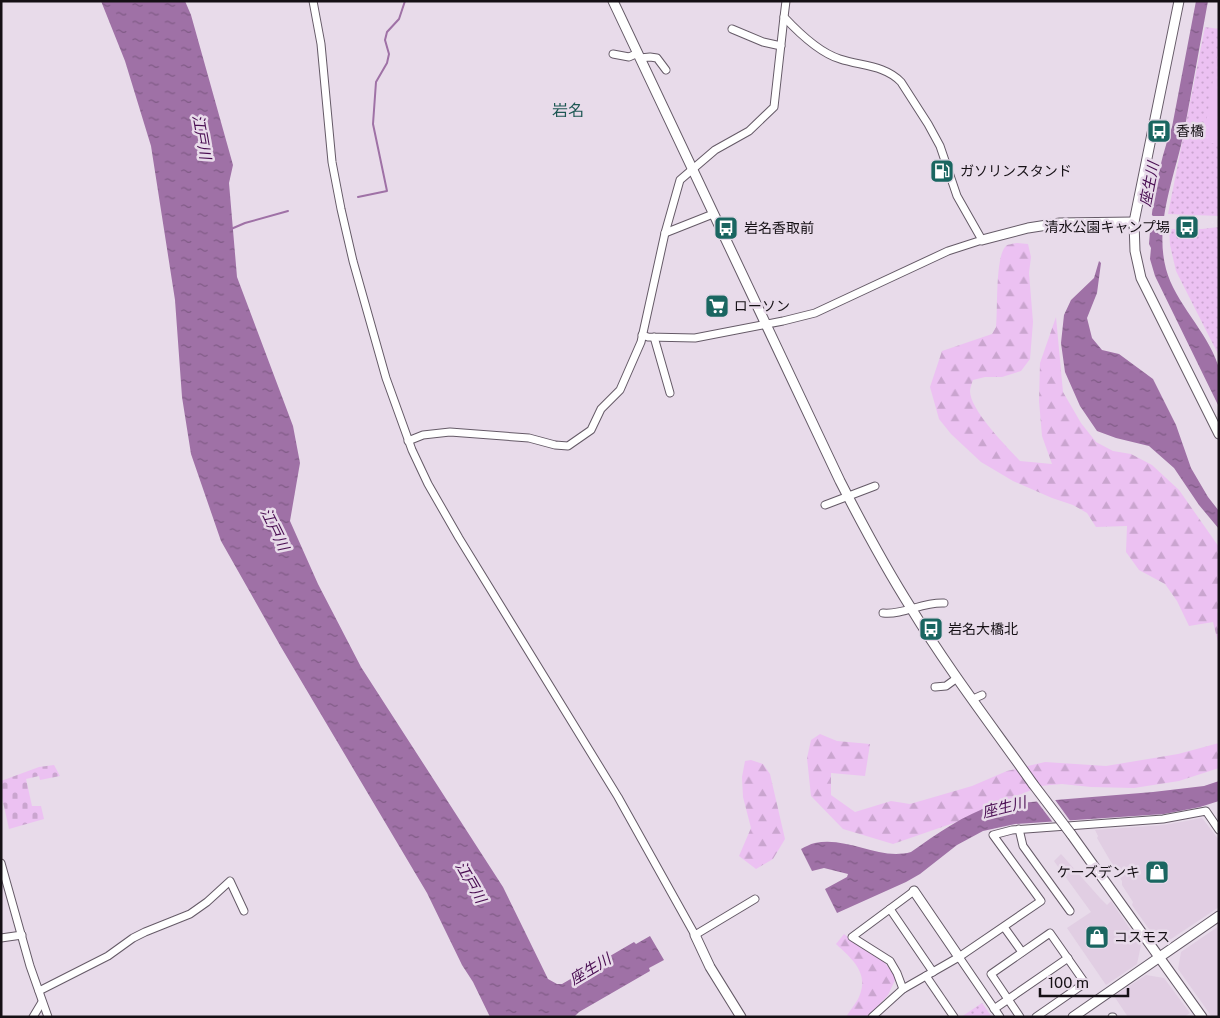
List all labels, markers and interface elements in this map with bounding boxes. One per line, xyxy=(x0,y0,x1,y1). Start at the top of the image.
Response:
district label: 岩名 xyxy=(552,101,584,120)
water label: 江戸川 xyxy=(190,113,215,163)
bus stop icon: 香橋 xyxy=(1146,118,1172,144)
place label: 香橋 xyxy=(1176,123,1204,139)
fuel station icon: ガソリンスタンド xyxy=(929,158,955,184)
water label: 座生川 xyxy=(1136,158,1162,208)
place label: ガソリンスタンド xyxy=(960,163,1072,179)
bus stop icon: 清水公園キャンプ場 xyxy=(1174,214,1200,240)
bus stop icon: 岩名香取前 xyxy=(713,215,739,241)
place label: 清水公園キャンプ場 xyxy=(1044,219,1170,235)
place label: 岩名香取前 xyxy=(744,220,814,236)
supermarket icon: ローソン xyxy=(704,293,730,319)
place label: ローソン xyxy=(734,298,790,314)
water label: 江戸川 xyxy=(257,505,293,555)
bus stop icon: 岩名大橋北 xyxy=(918,616,944,642)
place label: 岩名大橋北 xyxy=(948,621,1018,637)
water label: 座生川 xyxy=(980,793,1030,821)
water label: 江戸川 xyxy=(452,858,491,907)
shop icon: ケーズデンキ xyxy=(1144,859,1170,885)
place label: ケーズデンキ xyxy=(1057,864,1140,880)
shop icon: コスモス xyxy=(1084,924,1110,950)
place label: コスモス xyxy=(1114,929,1170,945)
water label: 座生川 xyxy=(566,949,615,988)
scale bar xyxy=(1040,966,1128,998)
text: 100 m xyxy=(1048,974,1089,991)

